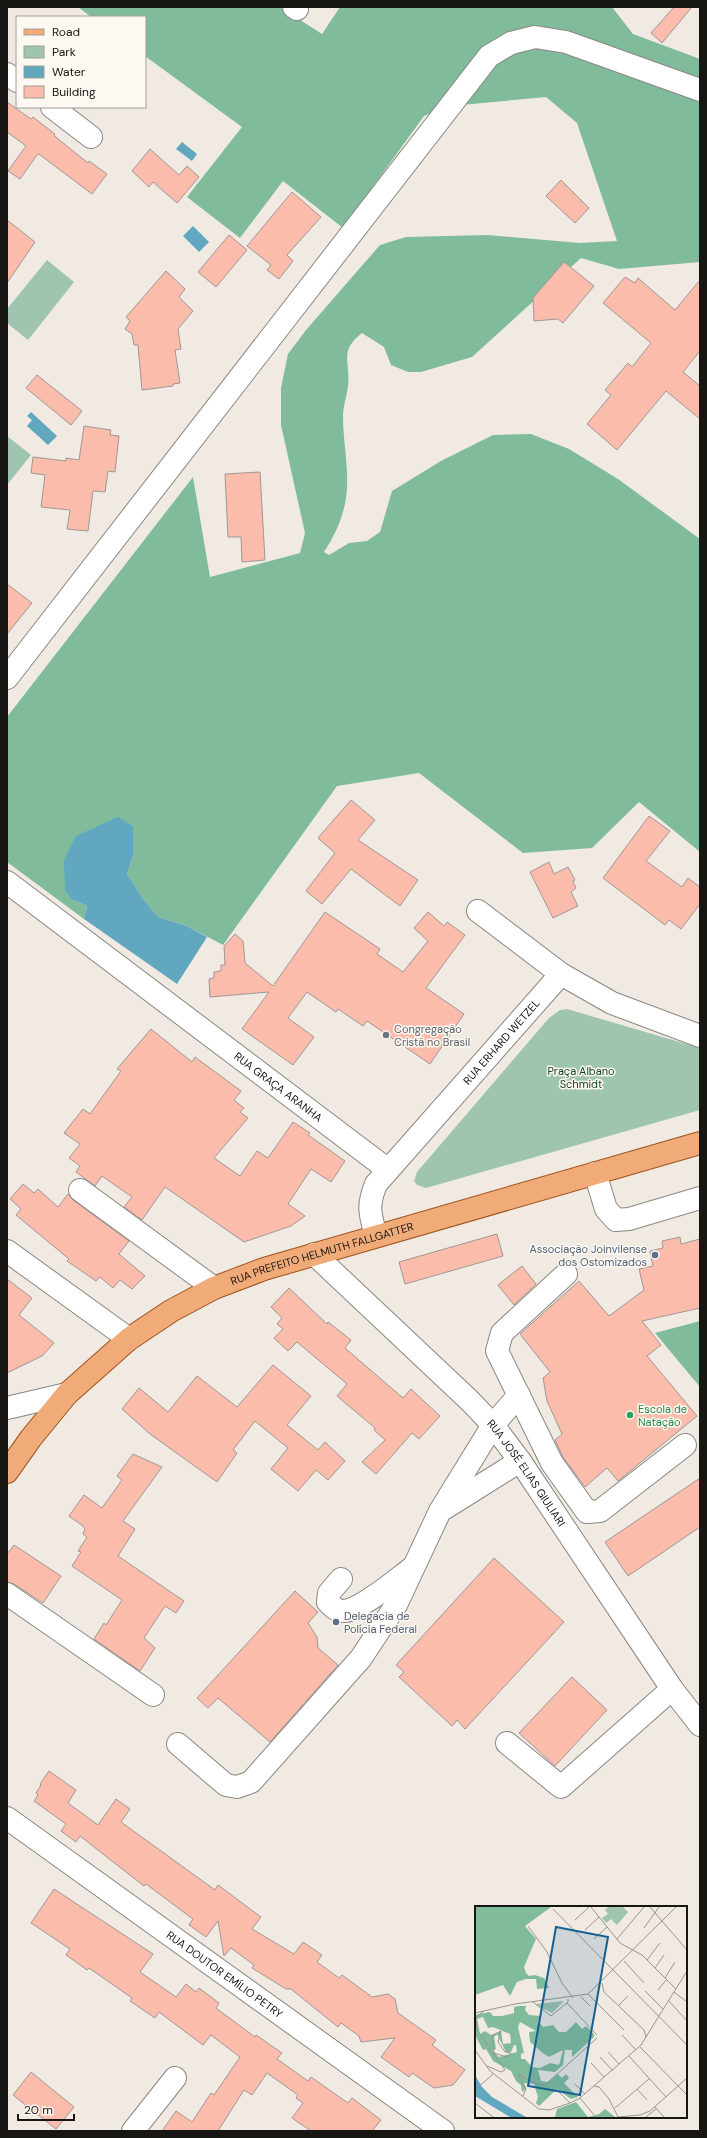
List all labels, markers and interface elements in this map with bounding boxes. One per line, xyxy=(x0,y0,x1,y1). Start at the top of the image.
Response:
legend xyxy=(16,16,146,108)
text: Road xyxy=(52,24,80,40)
text: Park xyxy=(52,44,76,60)
text: Water xyxy=(52,64,86,80)
text: Building xyxy=(52,84,96,100)
street label: RUA ERHARD WETZEL xyxy=(460,996,543,1087)
place label: Congregação Cristã no Brasil xyxy=(394,1022,470,1049)
marker: Congregação Cristã no Brasil xyxy=(381,1030,391,1040)
street label: RUA GRAÇA ARANHA xyxy=(231,1049,325,1125)
park label: Praça Albano Schmidt xyxy=(547,1064,615,1091)
street label: RUA PREFEITO HELMUTH FALLGATTER xyxy=(228,1219,415,1288)
place label: Associação Joinvilense dos Ostomizados xyxy=(529,1242,647,1269)
marker: Associação Joinvilense dos Ostomizados xyxy=(650,1250,660,1260)
place label: Escola de Natação xyxy=(638,1402,687,1429)
marker: Escola de Natação xyxy=(625,1410,635,1420)
street label: RUA JOSÉ ELIAS GIULIARI xyxy=(484,1416,569,1529)
place label: Delegacia de Polícia Federal xyxy=(344,1609,417,1636)
marker: Delegacia de Polícia Federal xyxy=(331,1617,341,1627)
inset map xyxy=(475,1906,687,2118)
street label: RUA DOUTOR EMÍLIO PETRY xyxy=(164,1928,286,2021)
scale bar xyxy=(18,2096,74,2122)
text: 20 m xyxy=(24,2102,53,2118)

